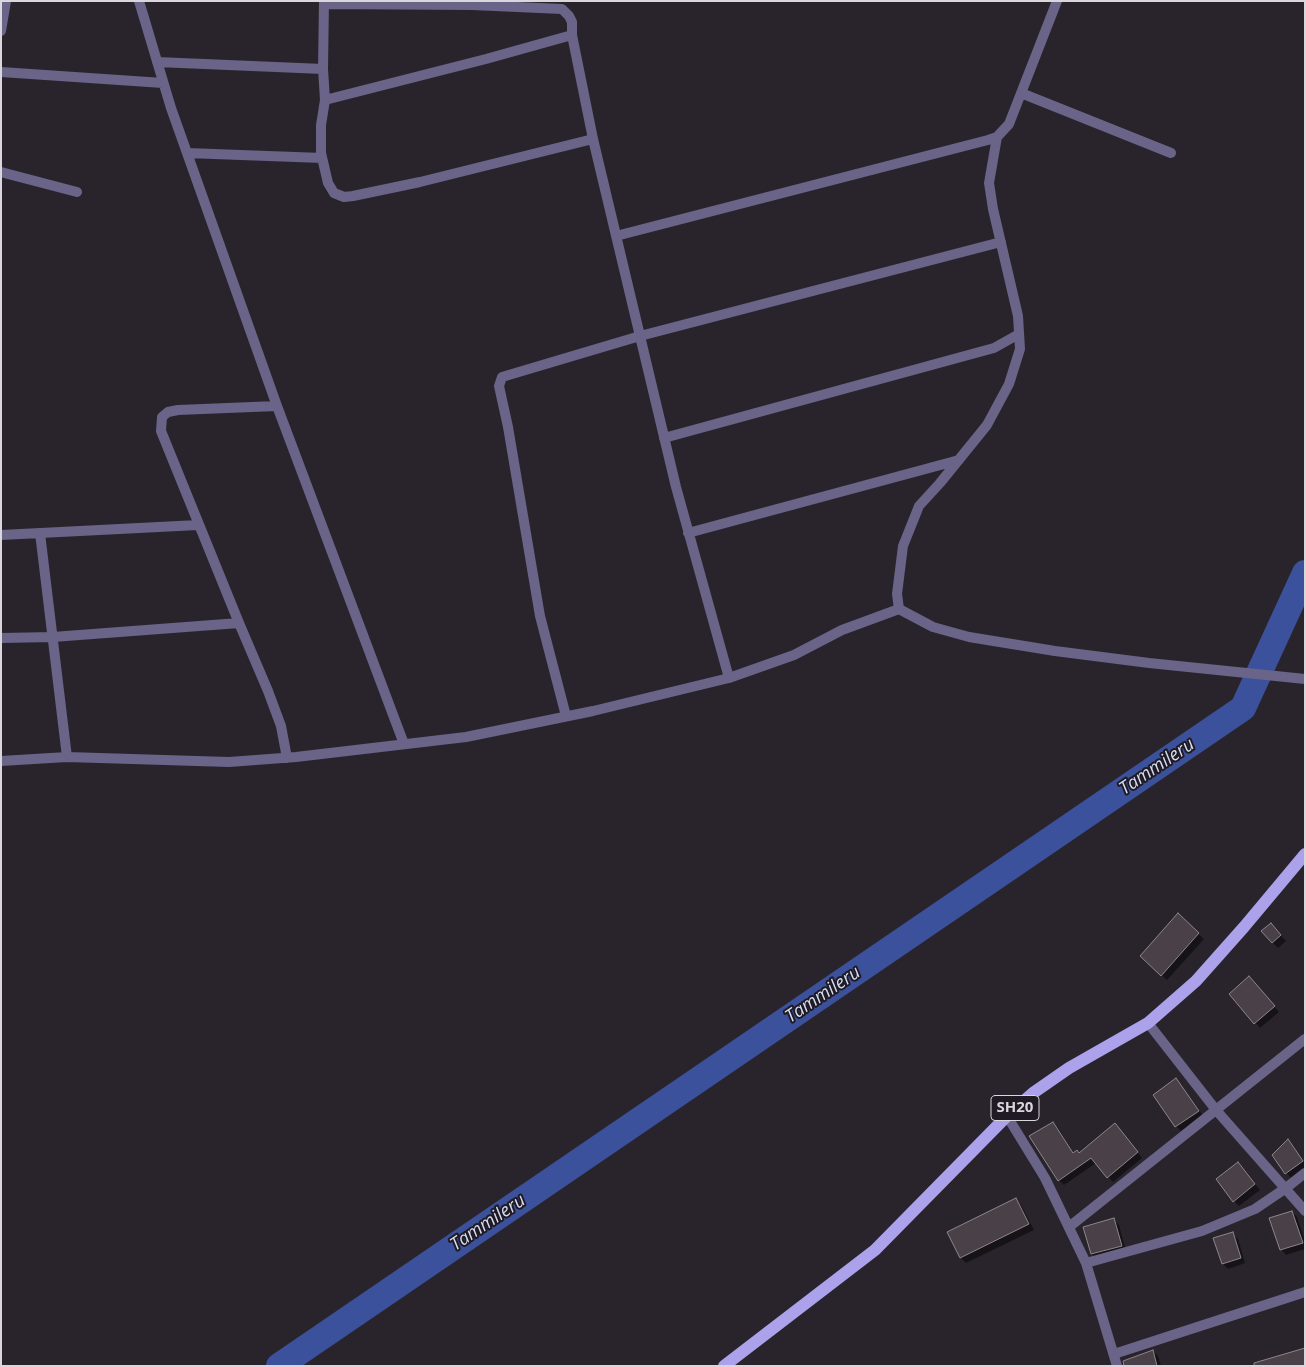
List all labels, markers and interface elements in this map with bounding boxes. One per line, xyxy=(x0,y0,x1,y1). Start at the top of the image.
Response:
water label: Tammileru xyxy=(1115,734,1199,800)
water label: Tammileru xyxy=(781,962,865,1028)
road number: SH20 xyxy=(991,1096,1039,1120)
water label: Tammileru xyxy=(446,1190,530,1256)

